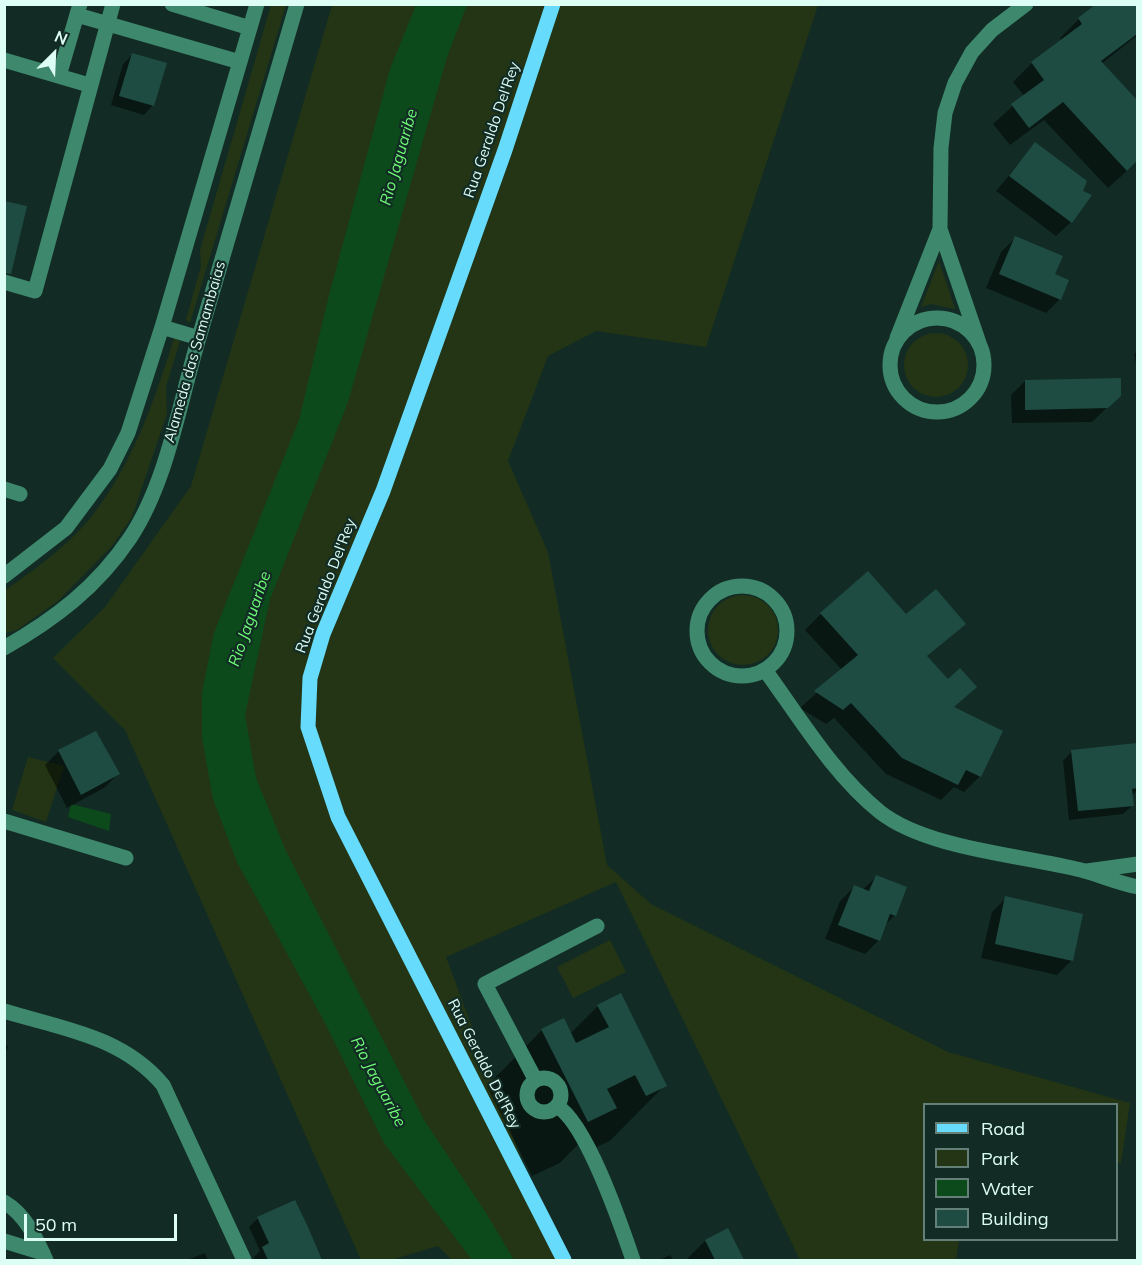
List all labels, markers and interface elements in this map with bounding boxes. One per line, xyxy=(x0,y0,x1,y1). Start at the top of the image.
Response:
north arrow xyxy=(24,24,84,84)
text: N xyxy=(52,26,71,49)
street label: Rua Geraldo Del'Rey xyxy=(460,59,524,201)
water label: Rio Jaguaribe xyxy=(376,107,422,207)
street label: Alameda das Samambaias xyxy=(160,259,230,445)
street label: Rua Geraldo Del'Rey xyxy=(292,516,360,656)
water label: Rio Jaguaribe xyxy=(225,569,275,669)
street label: Rua Geraldo Del'Rey xyxy=(444,996,524,1132)
water label: Rio Jaguaribe xyxy=(346,1034,410,1130)
legend xyxy=(923,1103,1118,1241)
text: Road xyxy=(981,1117,1025,1140)
text: Park xyxy=(981,1147,1019,1170)
text: Water xyxy=(981,1177,1033,1200)
scale bar xyxy=(27,1202,180,1240)
text: Building xyxy=(981,1207,1049,1230)
text: 50 m xyxy=(35,1213,77,1236)

